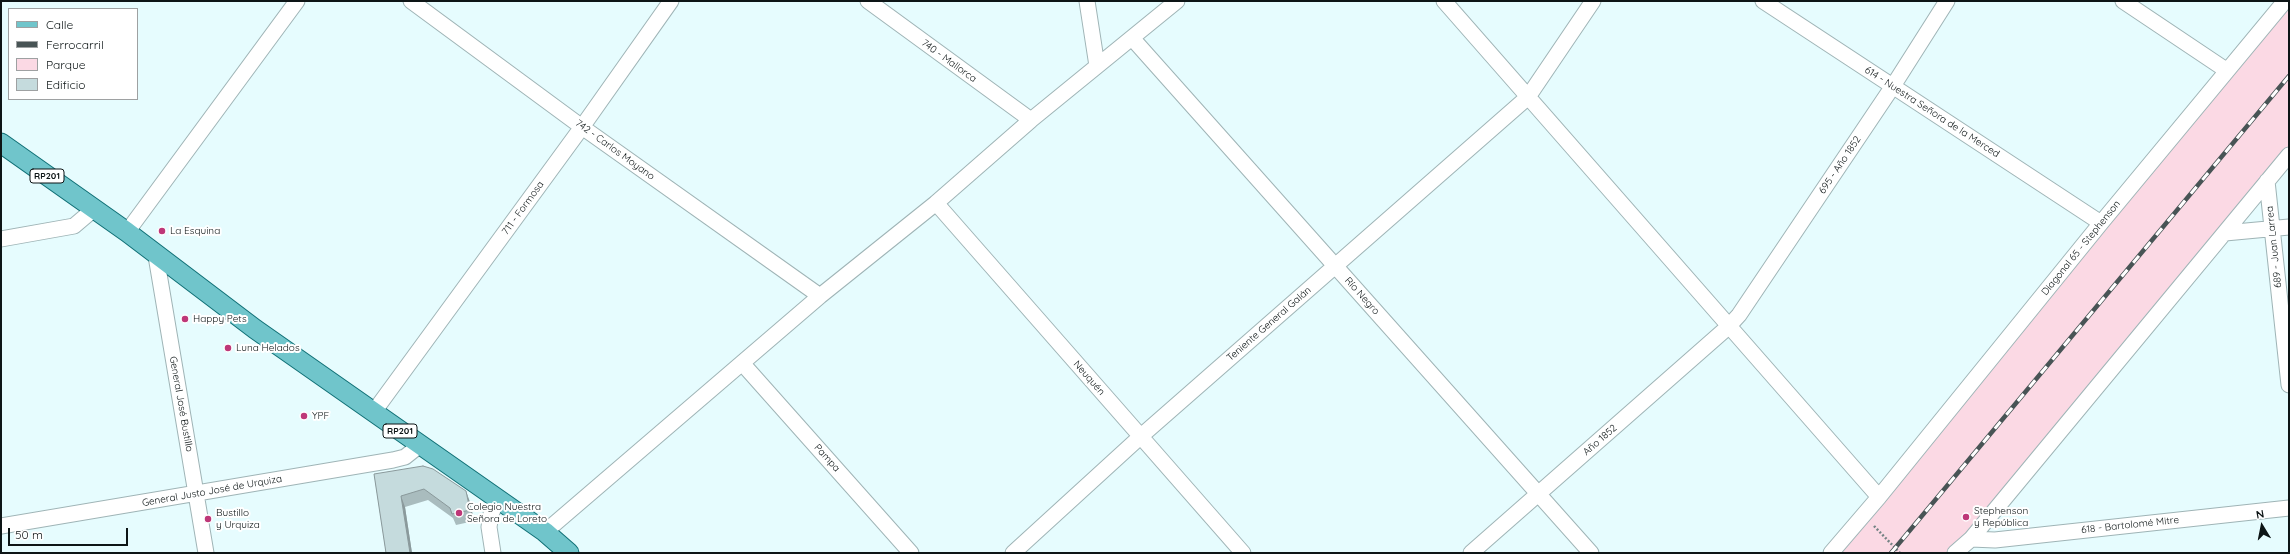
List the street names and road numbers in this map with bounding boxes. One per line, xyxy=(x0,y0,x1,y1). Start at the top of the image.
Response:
street label: 740 - Mallorca xyxy=(919,37,979,85)
street label: 614 - Nuestra Señora de la Merced xyxy=(1862,64,2002,160)
street label: 742 - Carlos Moyano xyxy=(573,117,657,183)
street label: 695 - Año 1852 xyxy=(1816,134,1864,196)
road number: RP201 xyxy=(30,169,64,183)
street label: 711 - Formosa xyxy=(499,179,547,237)
street label: Diagonal 65 - Stephenson xyxy=(2039,198,2123,298)
street label: 689 - Juan Larrea xyxy=(2264,205,2284,289)
street label: Río Negro xyxy=(1342,275,1382,317)
street label: Teniente General Galán xyxy=(1224,284,1314,364)
street label: General José Bustillo xyxy=(167,355,195,453)
street label: Neuquén xyxy=(1071,358,1107,398)
street label: Año 1852 xyxy=(1581,422,1619,458)
road number: RP201 xyxy=(383,424,417,438)
street label: Pampa xyxy=(811,442,843,474)
street label: General Justo José de Urquiza xyxy=(141,473,283,509)
street label: 618 - Bartolomé Mitre xyxy=(2080,514,2180,536)

